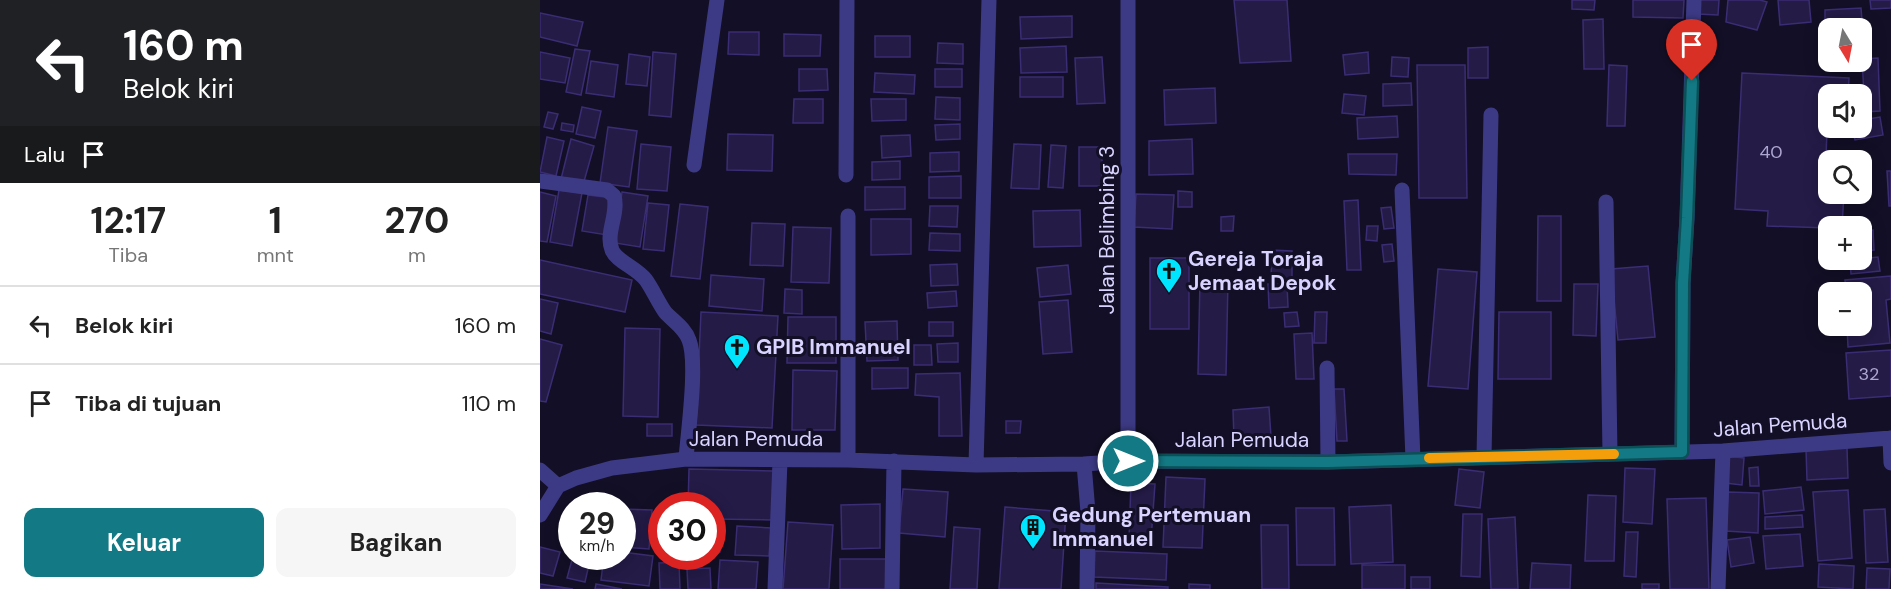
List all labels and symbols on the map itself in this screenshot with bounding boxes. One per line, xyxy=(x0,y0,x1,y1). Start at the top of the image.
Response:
north arrow xyxy=(1818,18,1872,72)
pin xyxy=(1666,19,1717,81)
house number: 40 xyxy=(1759,140,1783,164)
street label: Jalan Belimbing 3 xyxy=(1093,146,1121,314)
place label: Gereja Toraja Jemaat Depok xyxy=(1188,245,1336,297)
church icon: Gereja Toraja Jemaat Depok xyxy=(1154,256,1184,294)
church icon: GPIB Immanuel xyxy=(722,332,752,370)
place label: GPIB Immanuel xyxy=(756,333,911,361)
house number: 32 xyxy=(1858,362,1880,386)
street label: Jalan Pemuda xyxy=(1712,406,1848,444)
street label: Jalan Pemuda xyxy=(689,425,823,453)
street label: Jalan Pemuda xyxy=(1175,426,1309,454)
position arrow xyxy=(1096,429,1160,493)
speed limit sign: 30 xyxy=(648,492,726,570)
place label: Gedung Pertemuan Immanuel xyxy=(1052,501,1251,553)
building icon: Gedung Pertemuan Immanuel xyxy=(1018,512,1048,550)

